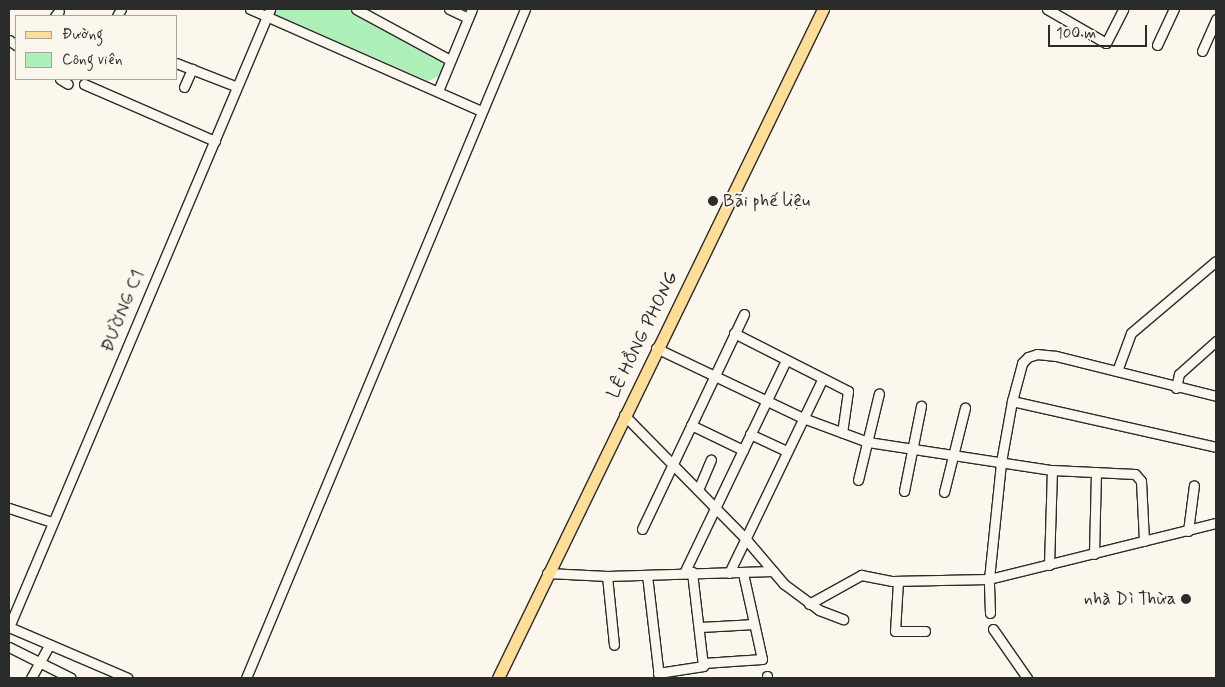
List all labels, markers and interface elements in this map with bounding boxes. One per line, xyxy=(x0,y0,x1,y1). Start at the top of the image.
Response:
legend xyxy=(15,15,178,80)
scale bar xyxy=(1050,15,1149,47)
text: 100 m xyxy=(1056,24,1096,44)
text: Đường xyxy=(62,25,103,45)
text: Công viên xyxy=(62,50,122,70)
place label: Bãi phế liệu xyxy=(723,190,810,212)
marker: Bãi phế liệu xyxy=(707,195,719,207)
street label: ĐƯỜNG C1 xyxy=(97,266,149,356)
street label: LÊ HỒNG PHONG xyxy=(604,270,682,400)
place label: nhà Dì Thừa xyxy=(1084,588,1176,610)
marker: nhà Dì Thừa xyxy=(1180,593,1192,605)

